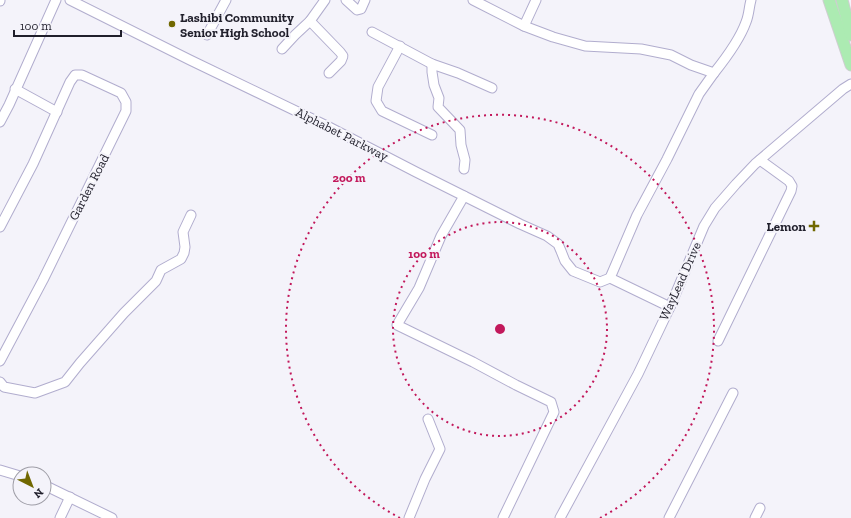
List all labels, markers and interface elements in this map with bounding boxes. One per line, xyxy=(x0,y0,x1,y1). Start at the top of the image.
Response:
place label: Lashibi Community Senior High School xyxy=(180,10,294,40)
scale bar xyxy=(14,12,121,38)
text: 100 m xyxy=(20,19,52,33)
marker: Lashibi Community Senior High School xyxy=(167,19,177,29)
street label: Alphabet Parkway xyxy=(293,104,391,164)
street label: Garden Road xyxy=(66,151,112,223)
text: 200 m xyxy=(332,171,366,185)
place label: Lemon xyxy=(767,219,806,234)
marker: Lemon xyxy=(809,221,819,231)
street label: WayLead Drive xyxy=(656,240,704,322)
text: 100 m xyxy=(408,247,440,261)
centre of rings xyxy=(493,322,507,336)
north arrow xyxy=(12,466,52,506)
text: N xyxy=(30,485,46,501)

